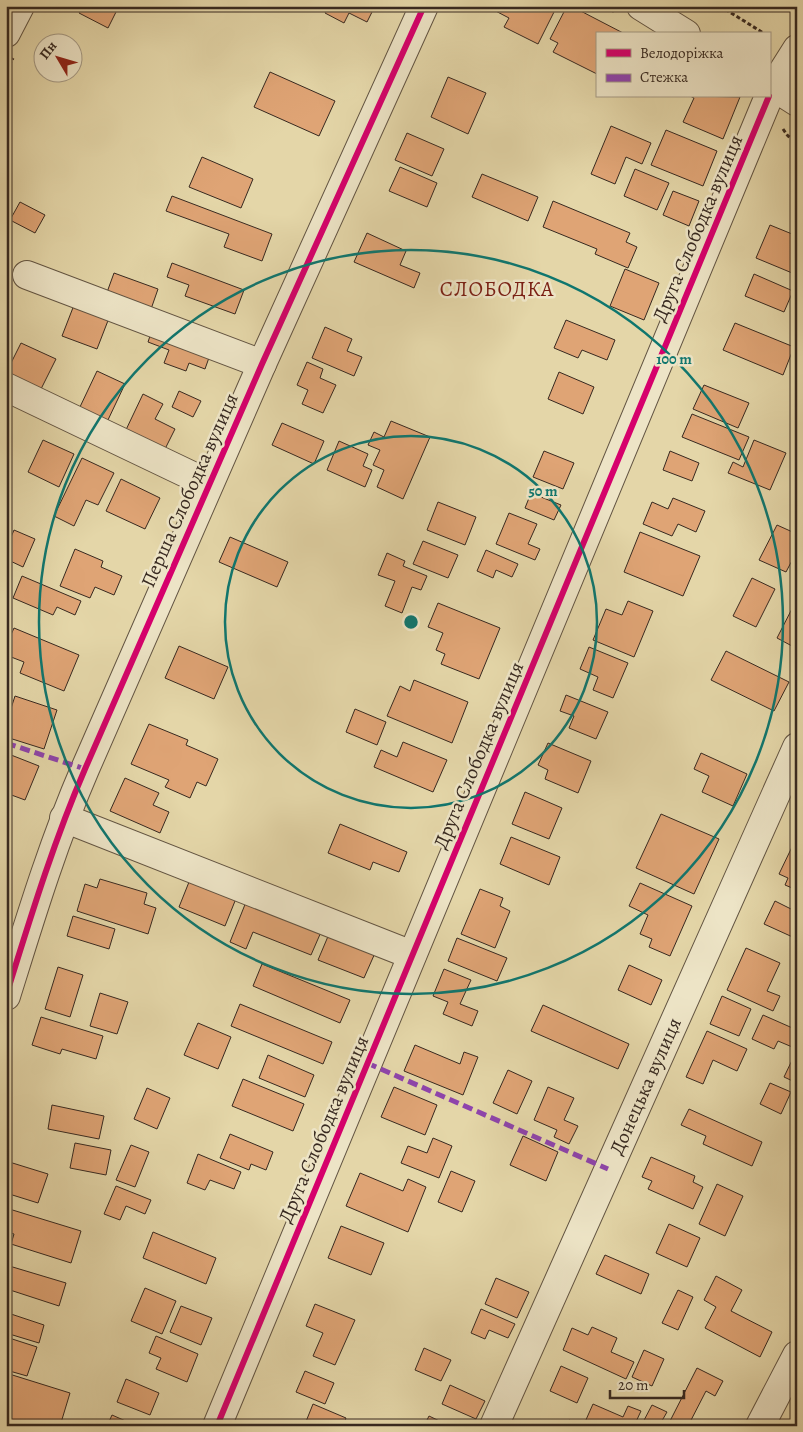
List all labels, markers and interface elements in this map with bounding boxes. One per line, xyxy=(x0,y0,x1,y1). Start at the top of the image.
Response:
north arrow xyxy=(32,32,82,82)
legend xyxy=(596,32,770,98)
text: Пн xyxy=(35,37,61,63)
text: Велодоріжка xyxy=(640,43,724,63)
text: Стежка xyxy=(640,67,688,87)
street label: Друга Слободка вулиця xyxy=(646,131,749,326)
district label: СЛОБОДКА xyxy=(440,275,554,303)
text: 100 m xyxy=(656,349,692,369)
street label: Перша Слободка вулиця xyxy=(134,389,245,592)
text: 50 m xyxy=(528,481,558,501)
centre of rings xyxy=(402,613,420,631)
street label: Друга Слободка вулиця xyxy=(427,658,530,853)
street label: Донецька вулиця xyxy=(603,1013,688,1159)
street label: Друга Слободка вулиця xyxy=(272,1032,375,1227)
scale bar xyxy=(610,1367,684,1399)
text: 20 m xyxy=(618,1375,649,1395)

